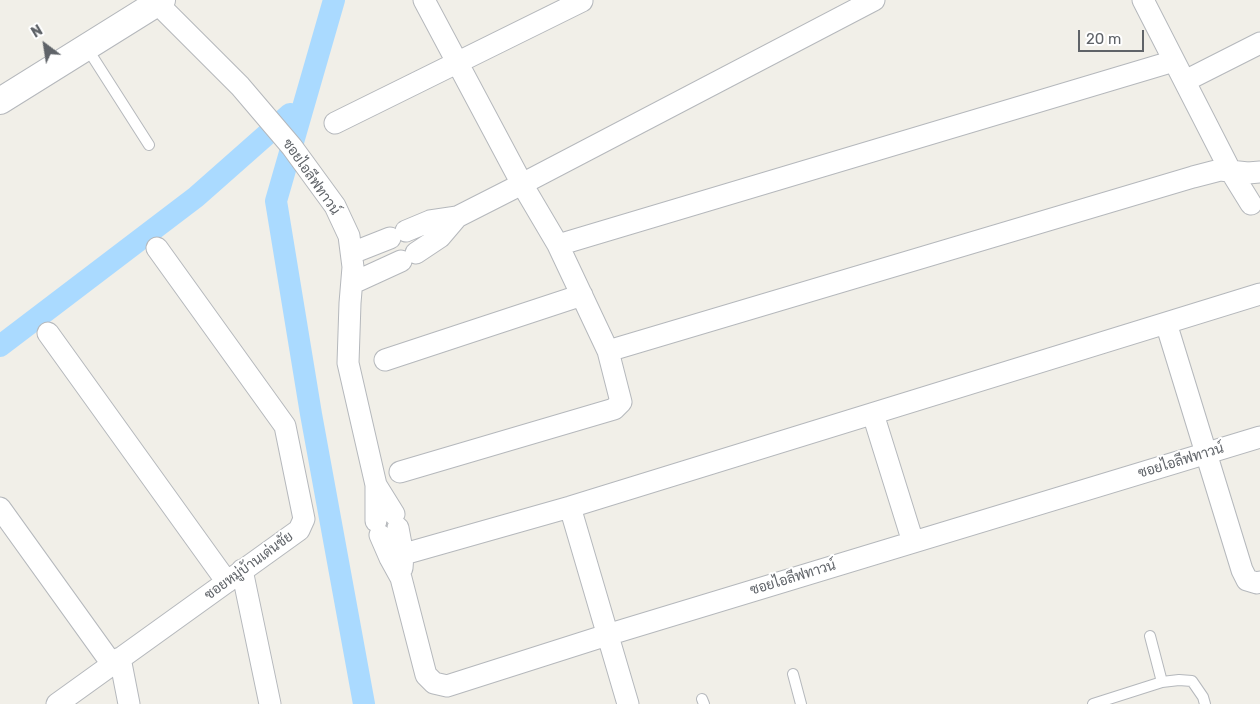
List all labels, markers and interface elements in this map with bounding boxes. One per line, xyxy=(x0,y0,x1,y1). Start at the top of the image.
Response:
north arrow xyxy=(20,20,70,70)
scale bar xyxy=(1080,20,1146,52)
text: N xyxy=(28,22,46,42)
text: 20 m xyxy=(1086,30,1121,48)
street label: ซอยไอลีฟทาวน์ xyxy=(279,136,343,218)
street label: ซอยไอลีฟทาวน์ xyxy=(1136,440,1226,482)
street label: ซอยหมู่บ้านเด่นชัย xyxy=(202,528,296,604)
street label: ซอยไอลีฟทาวน์ xyxy=(748,557,838,599)

